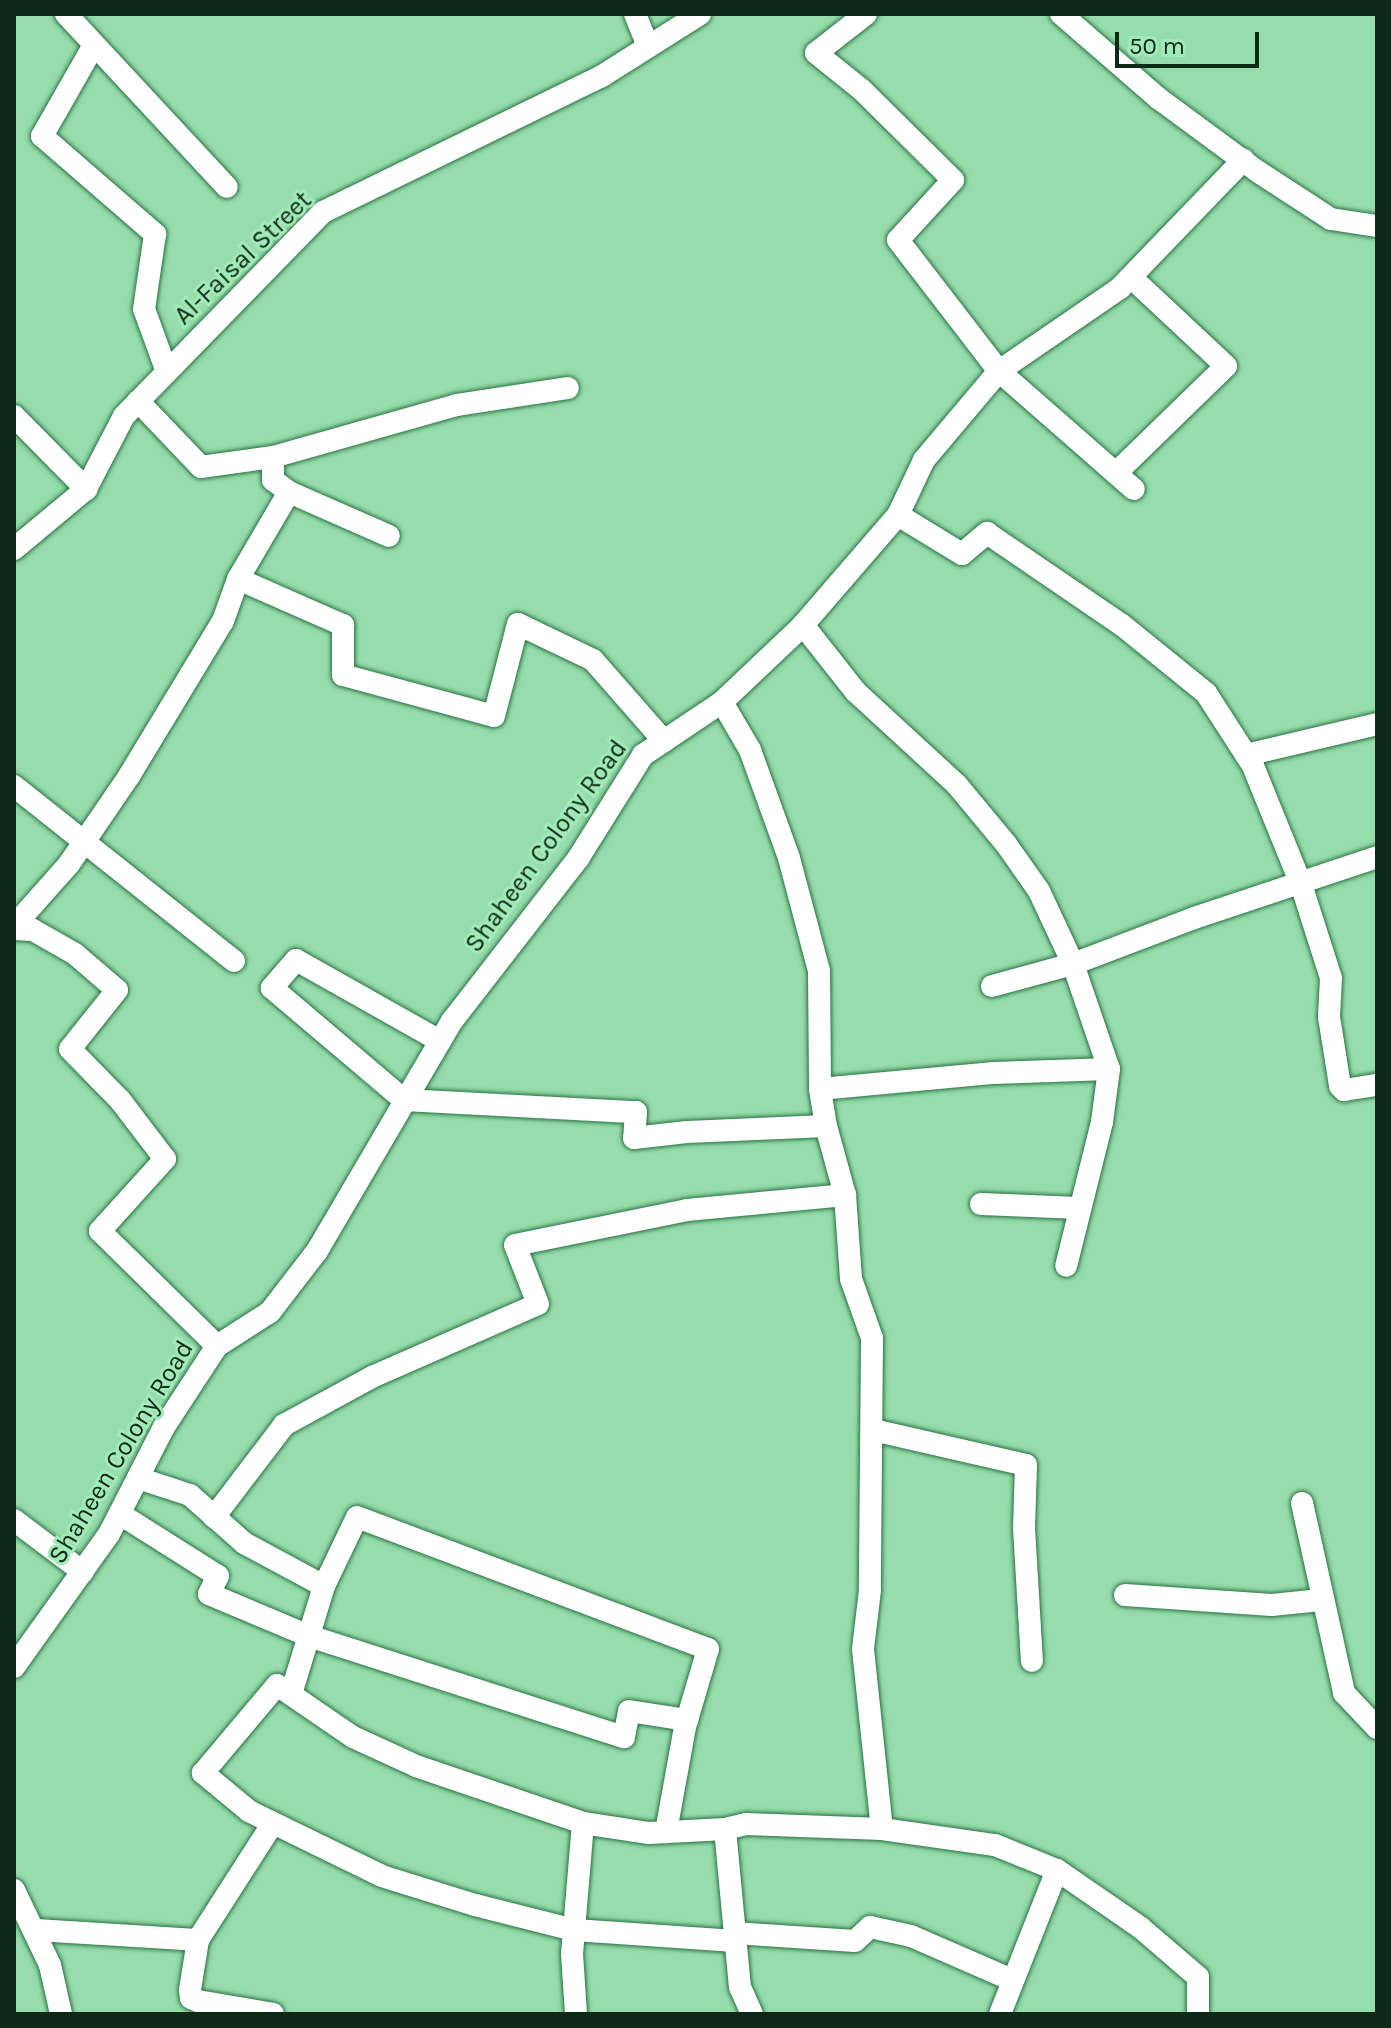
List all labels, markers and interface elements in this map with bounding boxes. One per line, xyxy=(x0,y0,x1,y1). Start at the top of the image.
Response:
scale bar xyxy=(1119,16,1263,66)
text: 50 m xyxy=(1129,32,1185,60)
street label: Al-Faisal Street xyxy=(168,185,318,331)
street label: Shaheen Colony Road xyxy=(458,734,634,958)
street label: Shaheen Colony Road xyxy=(42,1334,200,1570)

